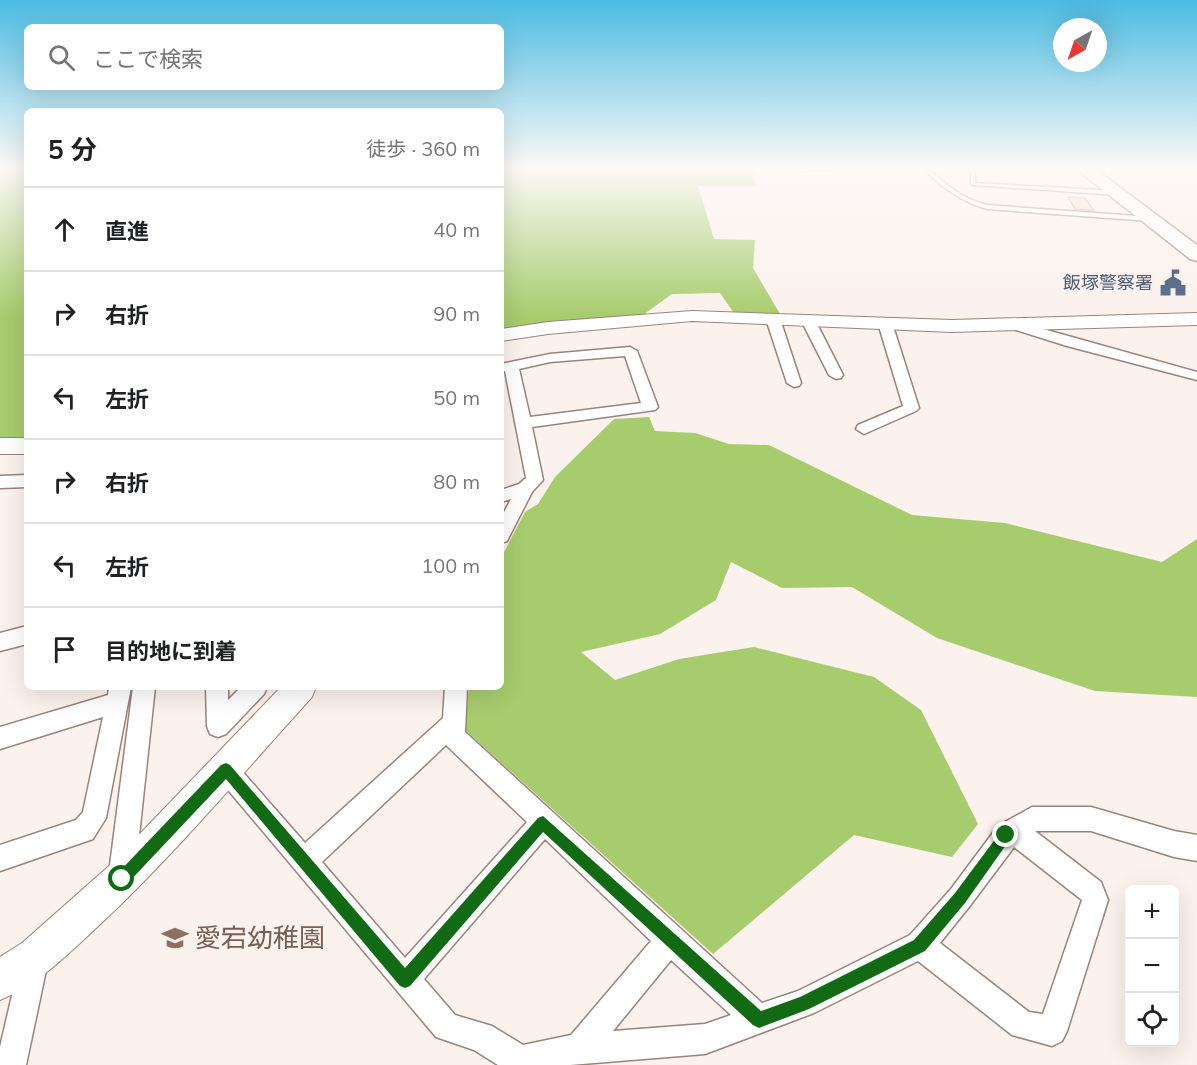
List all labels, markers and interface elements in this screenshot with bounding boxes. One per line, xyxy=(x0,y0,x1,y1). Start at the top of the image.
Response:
north arrow xyxy=(1053,18,1107,72)
search box xyxy=(24,24,504,90)
icon: search xyxy=(45,41,78,74)
text: ここで検索 xyxy=(93,45,203,73)
text: 5 分 xyxy=(48,133,97,166)
text: 徒歩 · 360 m xyxy=(366,136,480,161)
icon: ahead xyxy=(48,213,81,246)
text: 直進 xyxy=(105,217,149,245)
text: 40 m xyxy=(433,217,480,242)
public building icon: 飯塚警察署 xyxy=(1158,268,1188,298)
place label: 飯塚警察署 xyxy=(1063,271,1153,294)
icon: right xyxy=(48,297,81,330)
text: 右折 xyxy=(105,301,149,329)
text: 90 m xyxy=(433,301,480,326)
icon: left xyxy=(48,381,81,414)
text: 左折 xyxy=(105,385,149,413)
text: 50 m xyxy=(433,385,480,410)
icon: right xyxy=(48,465,81,498)
text: 右折 xyxy=(105,469,149,497)
text: 80 m xyxy=(433,469,480,494)
icon: left xyxy=(48,549,81,582)
text: 左折 xyxy=(105,553,149,581)
text: 100 m xyxy=(421,553,480,578)
icon: arrive xyxy=(48,633,81,666)
text: 目的地に到着 xyxy=(105,637,237,665)
route end xyxy=(992,821,1018,847)
route start xyxy=(108,865,134,891)
map controls xyxy=(1125,885,1179,1047)
button: + xyxy=(1125,885,1179,939)
place label: 愛宕幼稚園 xyxy=(195,921,325,954)
school or university icon: 愛宕幼稚園 xyxy=(160,923,190,953)
button: − xyxy=(1125,939,1179,993)
button: locate xyxy=(1125,993,1179,1047)

